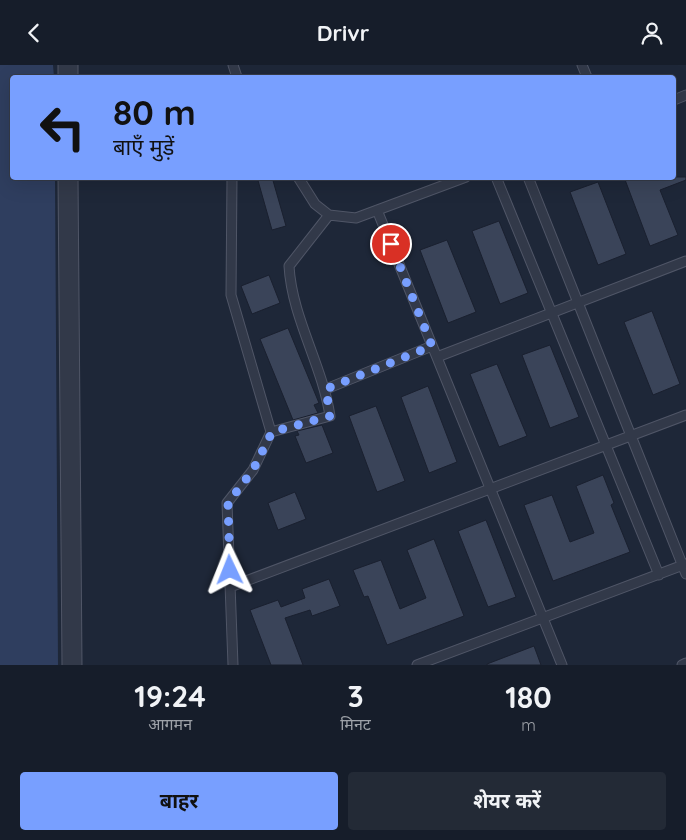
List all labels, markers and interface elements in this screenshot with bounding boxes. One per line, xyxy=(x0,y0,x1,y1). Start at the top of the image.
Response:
icon: back xyxy=(20,19,48,47)
text: Drivr xyxy=(317,19,369,47)
icon: person xyxy=(638,19,666,47)
text: 80 m xyxy=(113,90,196,134)
icon: left xyxy=(30,95,95,160)
text: बाएँ मुड़ें xyxy=(113,133,174,161)
pin xyxy=(370,223,412,265)
icon: arrive xyxy=(377,230,405,258)
position arrow xyxy=(203,543,255,595)
text: 19:24 xyxy=(134,677,206,715)
text: 3 xyxy=(347,677,364,715)
text: 180 xyxy=(505,678,552,716)
text: आगमन xyxy=(148,714,192,734)
text: मिनट xyxy=(340,714,371,734)
text: m xyxy=(521,715,536,735)
button: बाहर xyxy=(20,772,338,830)
button: शेयर करें xyxy=(348,772,666,830)

